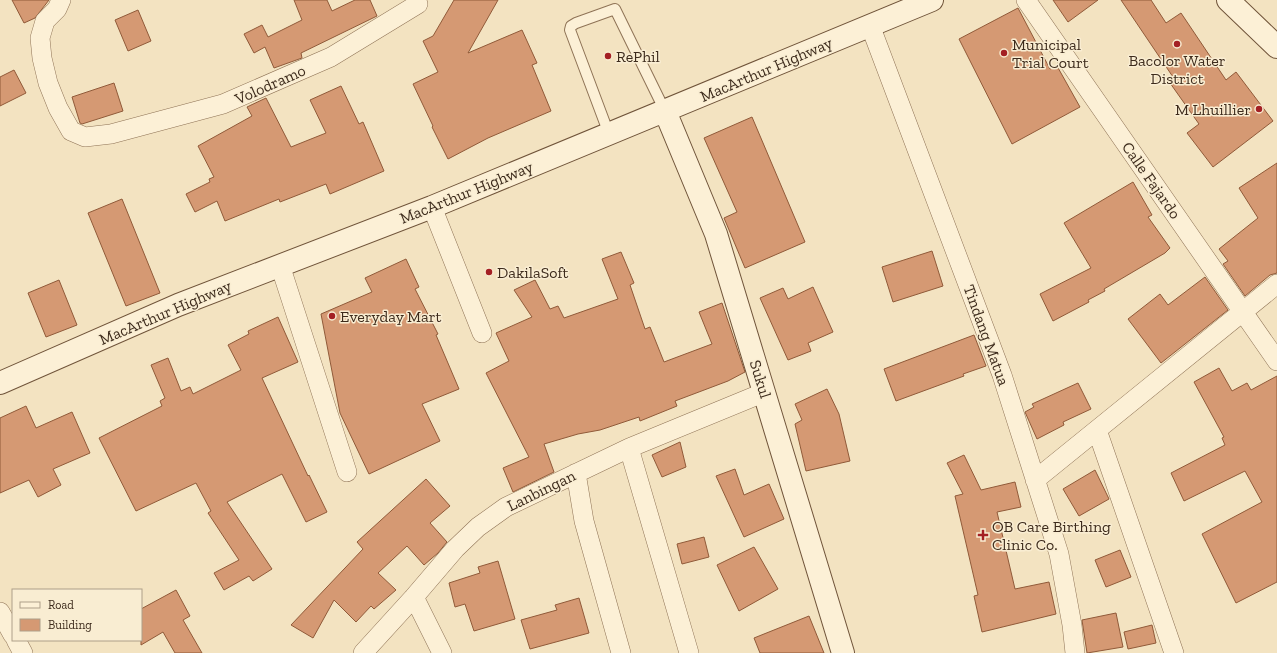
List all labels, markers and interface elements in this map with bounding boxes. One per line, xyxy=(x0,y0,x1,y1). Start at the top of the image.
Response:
street label: MacArthur Highway xyxy=(697,33,836,106)
place label: Municipal Trial Court xyxy=(1012,35,1089,72)
marker: Bacolor Water District xyxy=(1172,39,1182,49)
place label: RePhil xyxy=(616,47,660,66)
marker: Municipal Trial Court xyxy=(999,48,1009,58)
marker: RePhil xyxy=(603,51,613,61)
place label: Bacolor Water District xyxy=(1128,51,1226,88)
street label: Volodramo xyxy=(231,60,308,109)
place label: M Lhuillier xyxy=(1175,100,1251,119)
marker: M Lhuillier xyxy=(1254,104,1264,114)
street label: Calle Fajardo xyxy=(1118,138,1185,222)
street label: MacArthur Highway xyxy=(397,157,536,228)
place label: DakilaSoft xyxy=(497,263,569,282)
marker: DakilaSoft xyxy=(484,267,494,277)
street label: MacArthur Highway xyxy=(96,276,235,349)
street label: Tindang Matua xyxy=(959,282,1014,388)
place label: Everyday Mart xyxy=(340,307,441,326)
marker: Everyday Mart xyxy=(327,311,337,321)
street label: Sukul xyxy=(746,358,775,401)
street label: Lanbingan xyxy=(504,465,579,515)
place label: OB Care Birthing Clinic Co. xyxy=(992,517,1111,554)
marker: OB Care Birthing Clinic Co. xyxy=(977,529,989,541)
legend xyxy=(12,589,142,641)
text: Road xyxy=(48,598,74,612)
text: Building xyxy=(48,618,92,632)

